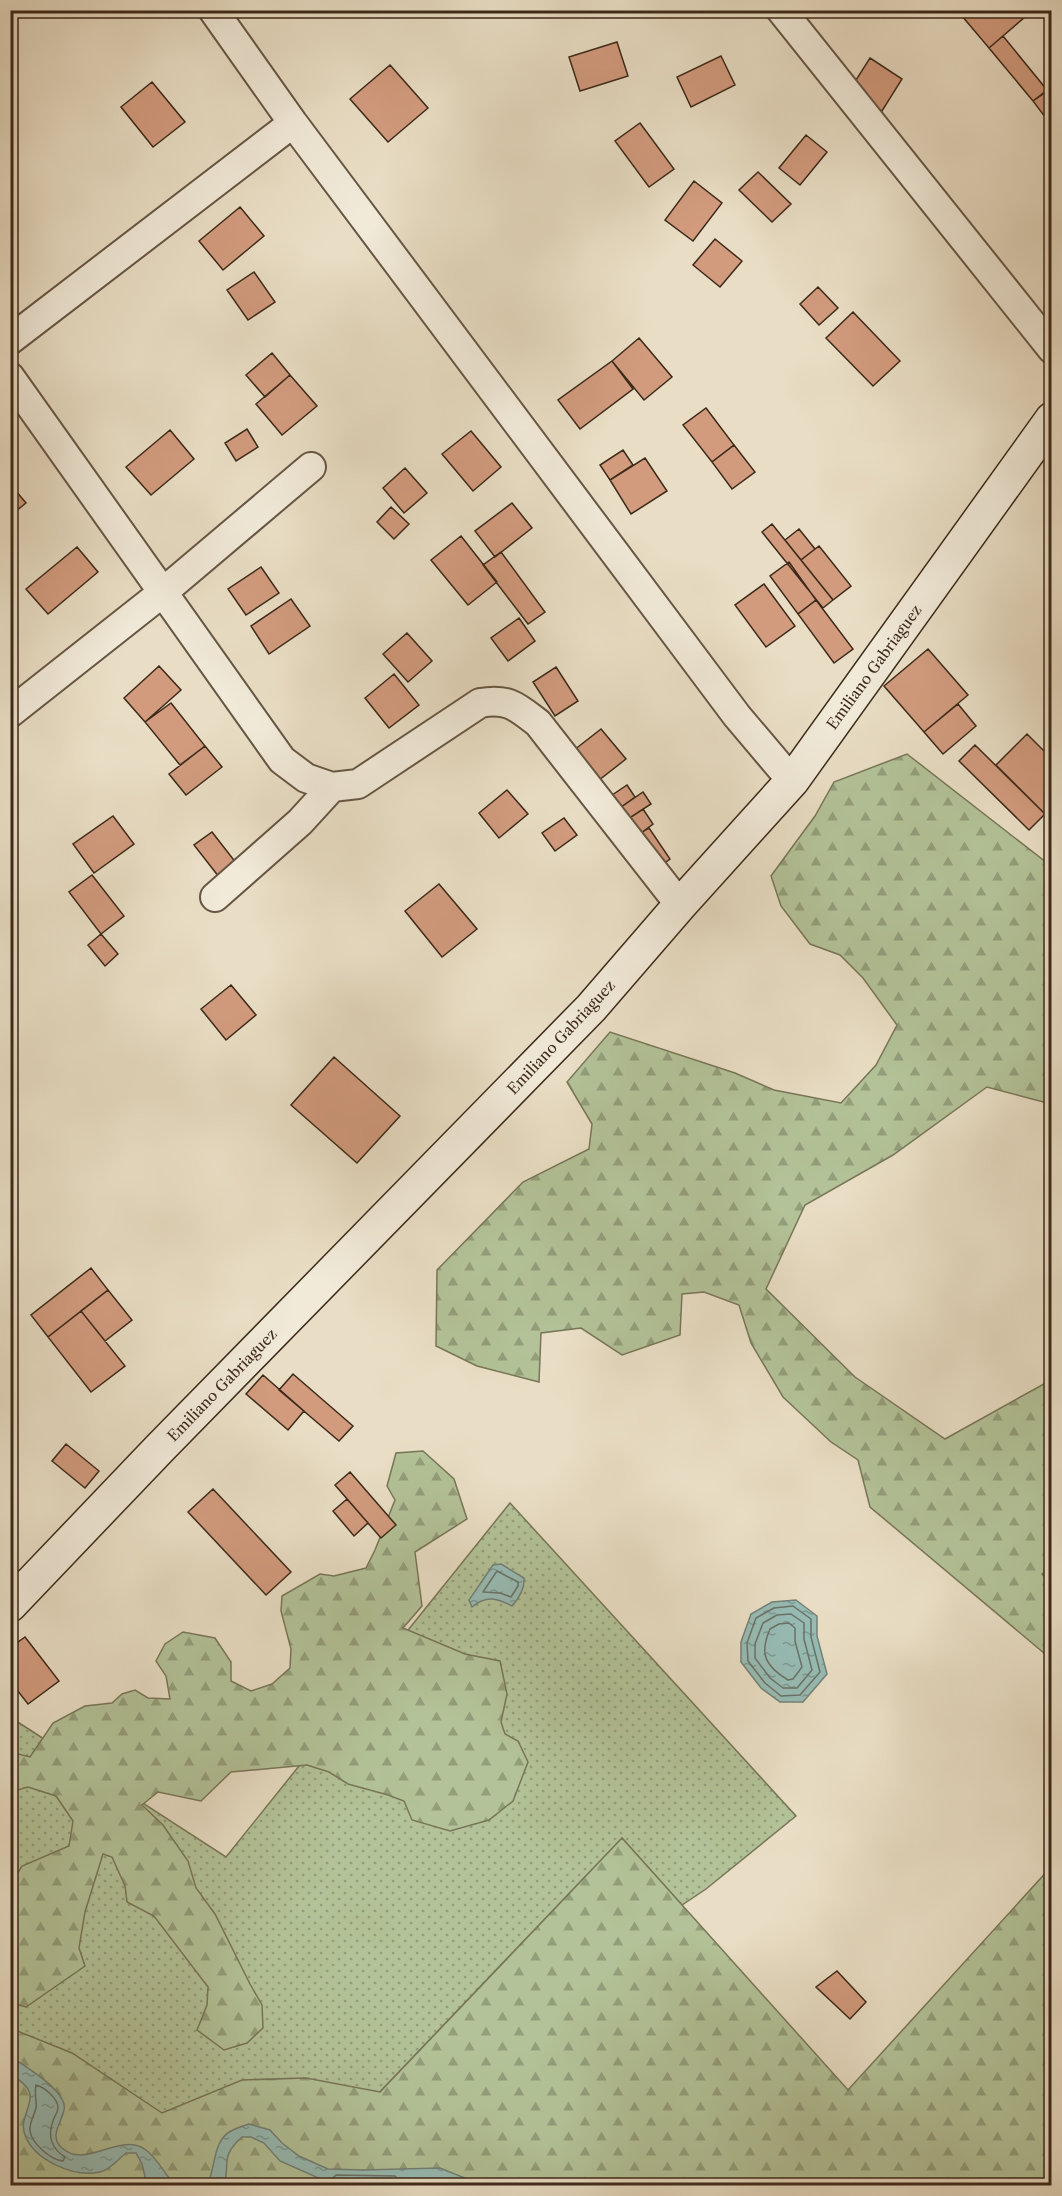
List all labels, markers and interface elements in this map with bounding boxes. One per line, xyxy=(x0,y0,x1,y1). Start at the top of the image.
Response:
street label: Emiliano Gabriaguez xyxy=(822,601,926,733)
street label: Emiliano Gabriaguez xyxy=(503,976,619,1098)
street label: Emiliano Gabriaguez xyxy=(163,1324,281,1445)

